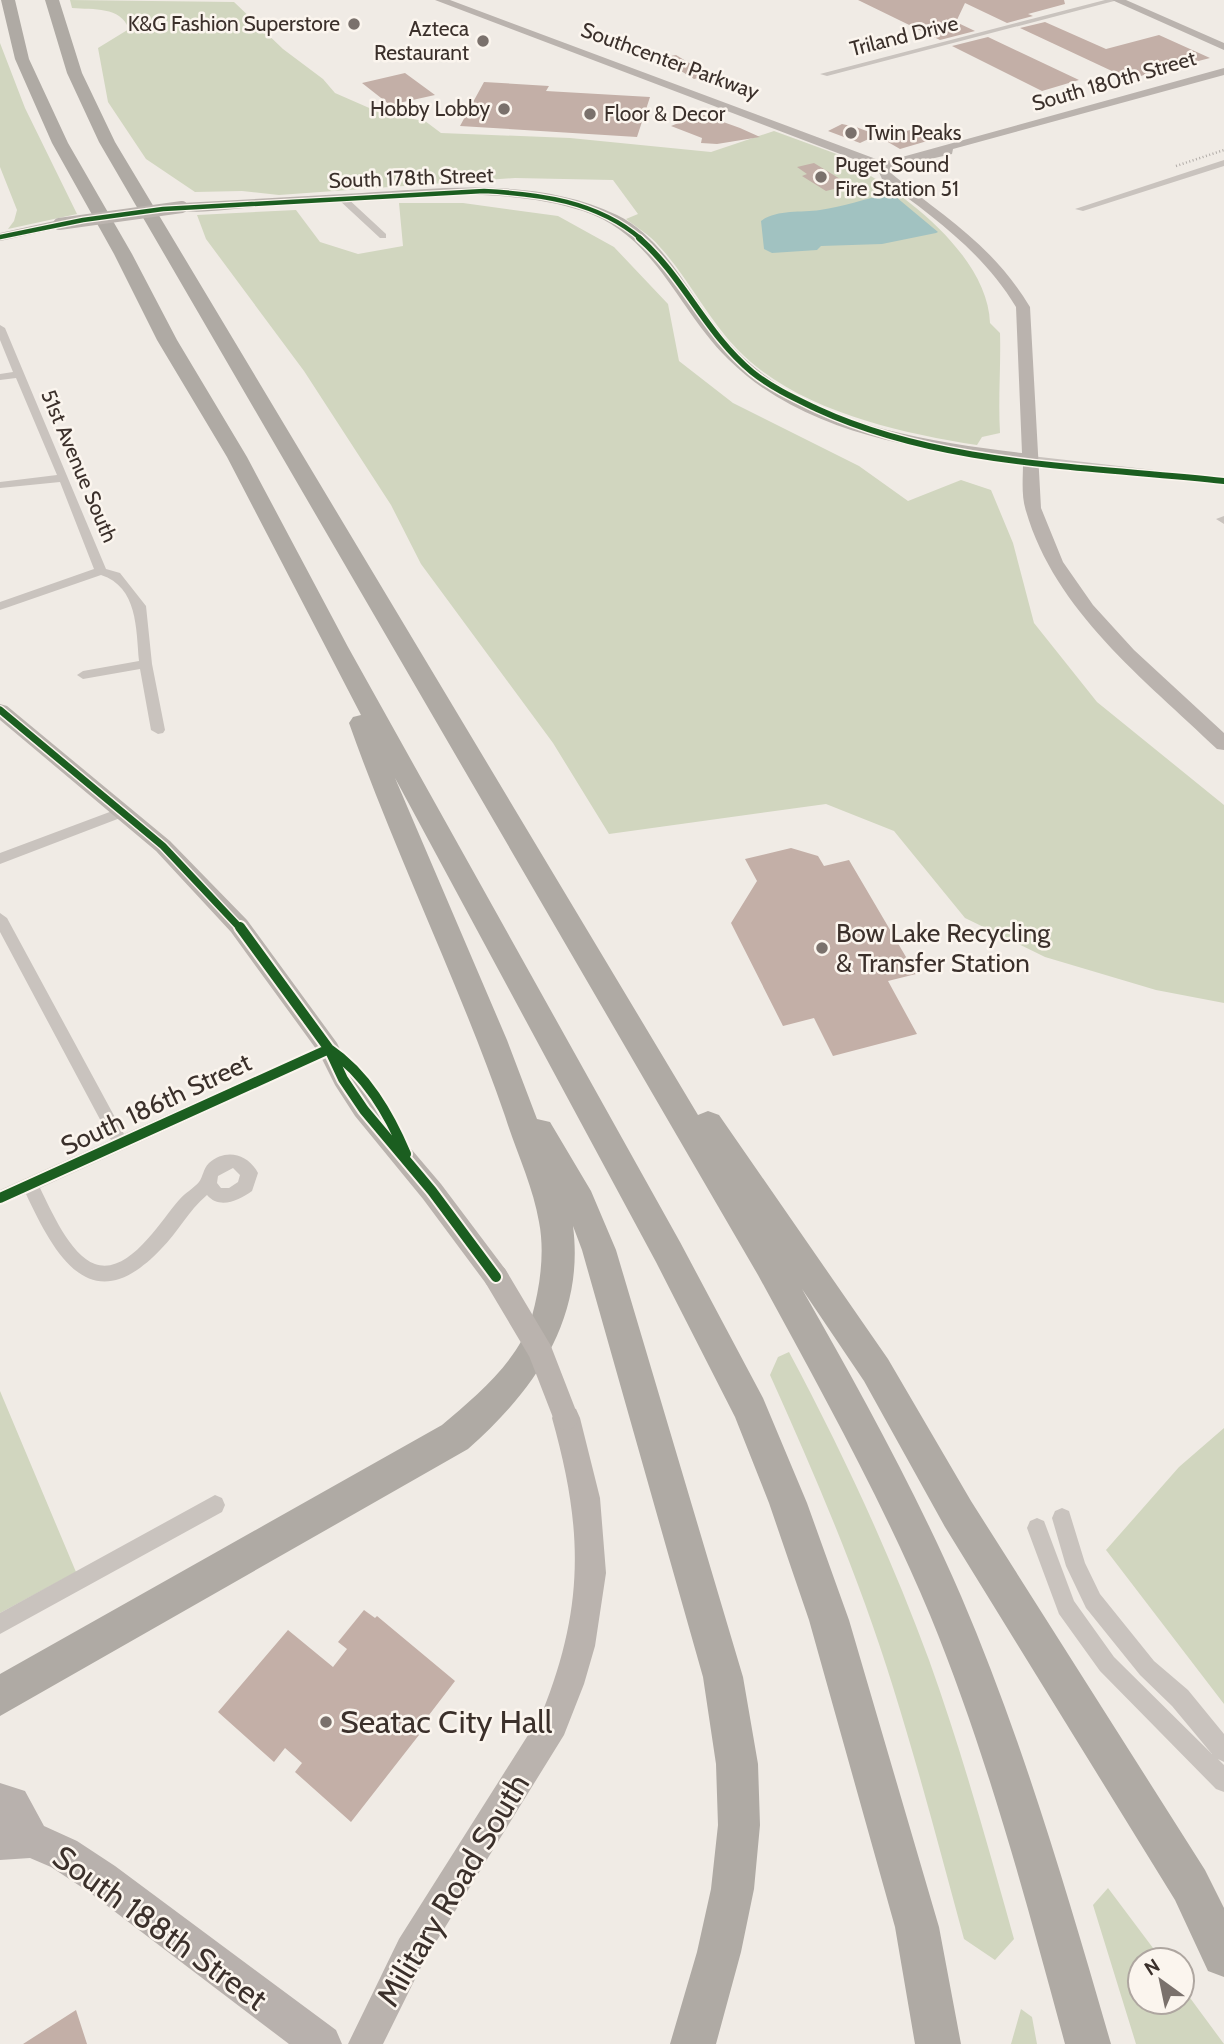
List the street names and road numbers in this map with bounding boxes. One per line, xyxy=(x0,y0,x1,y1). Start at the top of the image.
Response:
street label: Triland Drive xyxy=(847,10,961,61)
street label: Southcenter Parkway xyxy=(578,17,763,104)
street label: South 180th Street xyxy=(1029,45,1199,116)
street label: South 178th Street xyxy=(328,162,494,193)
street label: 51st Avenue South xyxy=(36,386,123,546)
street label: South 186th Street xyxy=(56,1046,256,1162)
street label: Military Road South xyxy=(368,1766,537,2013)
street label: South 188th Street xyxy=(46,1837,275,2018)

